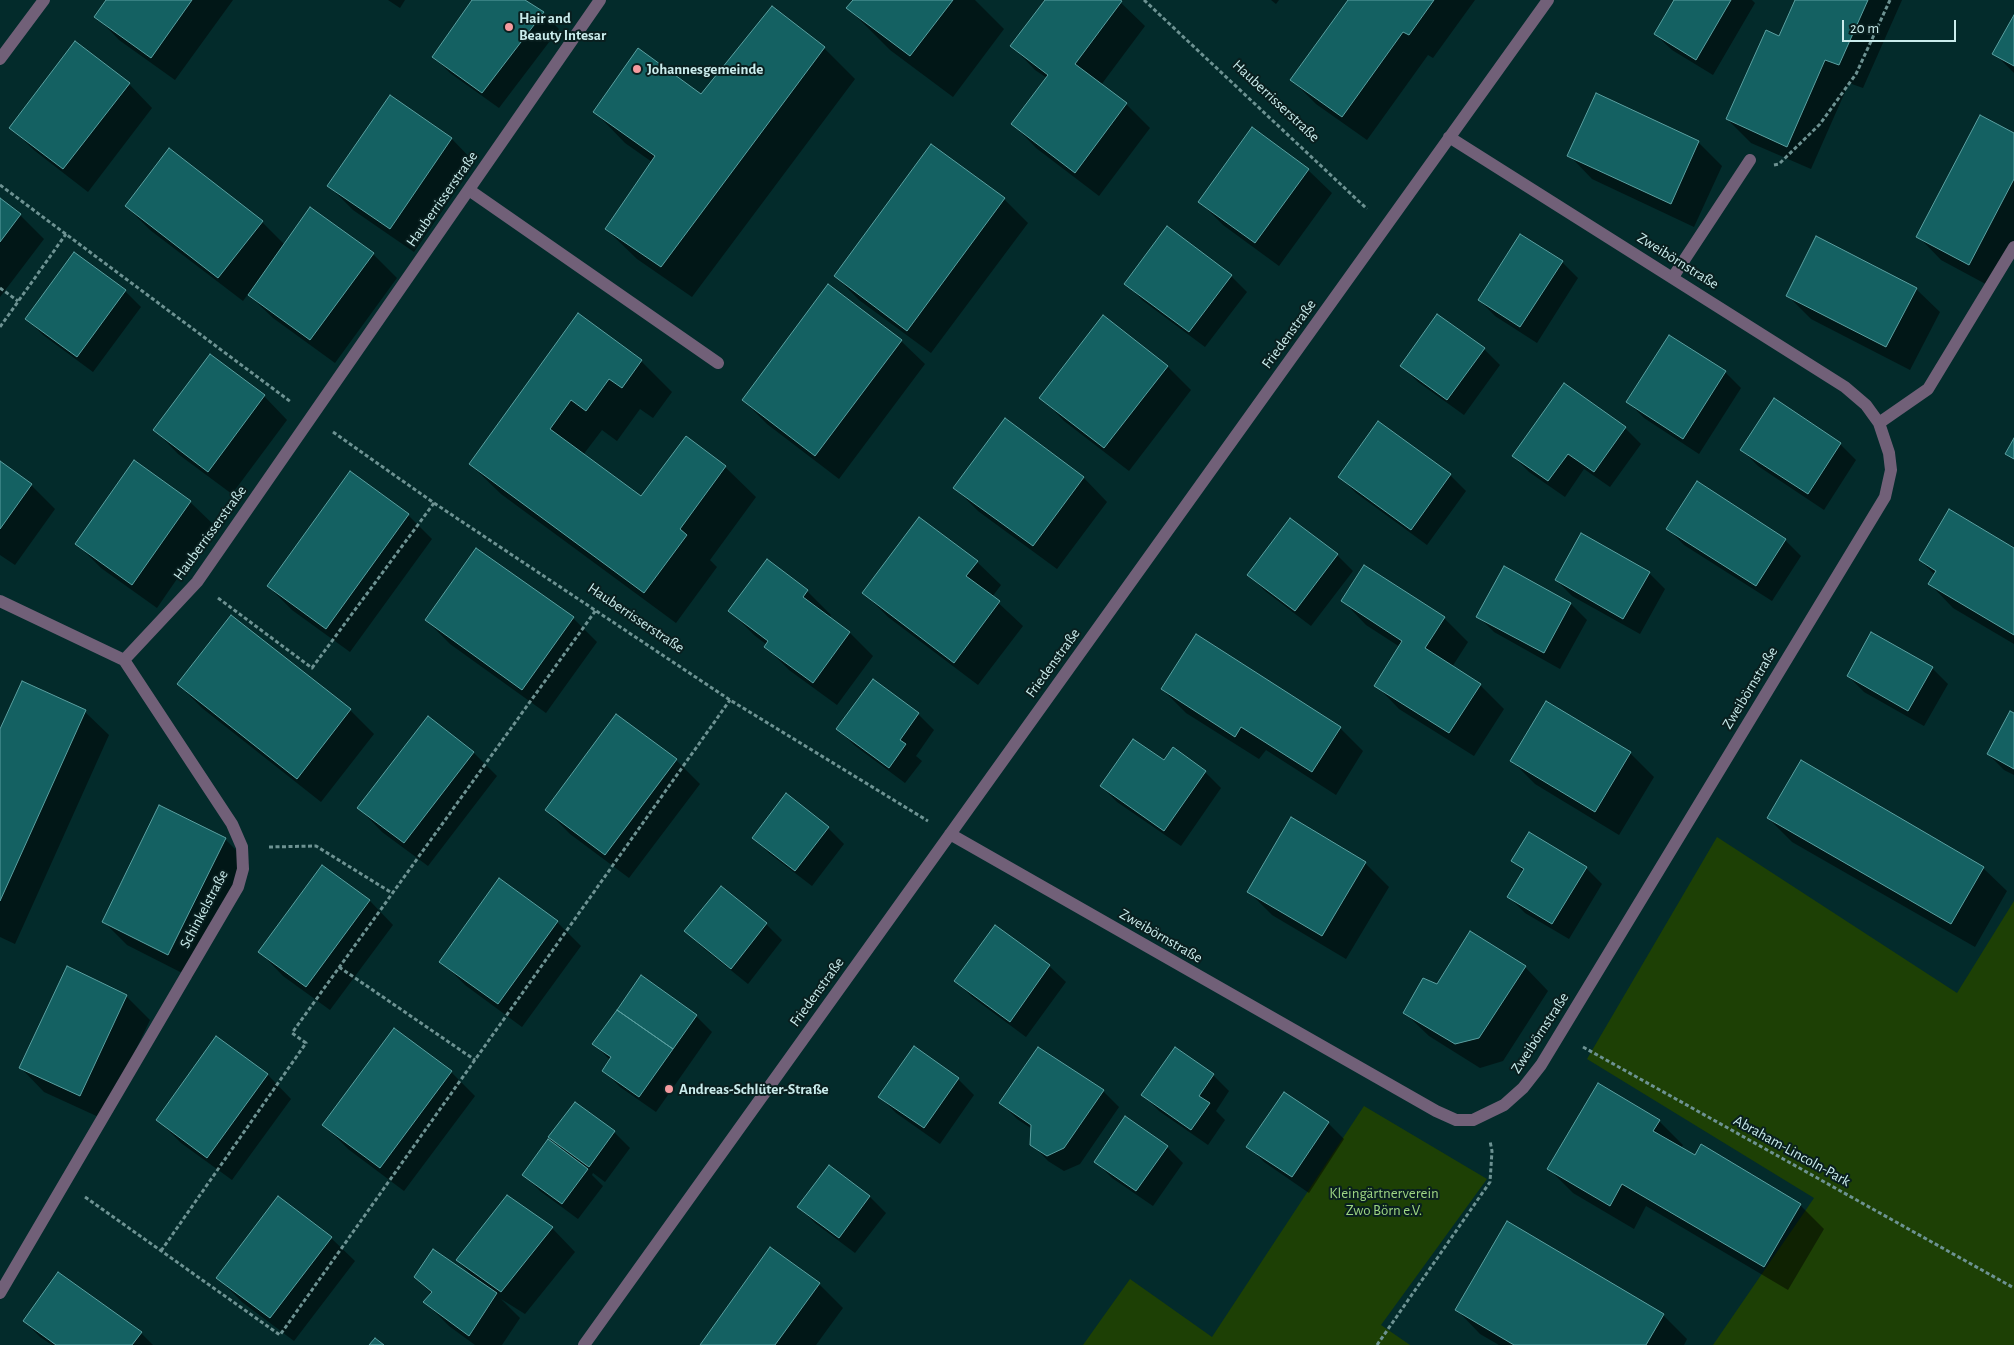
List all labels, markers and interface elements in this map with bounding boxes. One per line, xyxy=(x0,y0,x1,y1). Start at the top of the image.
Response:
place label: Hair and Beauty Intesar xyxy=(519,9,606,44)
scale bar xyxy=(1844,10,1958,42)
marker: Hair and Beauty Intesar xyxy=(503,21,515,33)
text: 20 m xyxy=(1850,21,1879,36)
street label: Hauberrisserstraße xyxy=(1229,56,1323,146)
place label: Johannesgemeinde xyxy=(647,60,763,78)
marker: Johannesgemeinde xyxy=(631,63,643,75)
street label: Hauberrisserstraße xyxy=(402,148,482,250)
street label: Zweibörnstraße xyxy=(1634,229,1722,293)
street label: Friedenstraße xyxy=(1258,296,1320,372)
street label: Hauberrisserstraße xyxy=(170,482,250,584)
street label: Hauberrisserstraße xyxy=(584,579,688,657)
street label: Friedenstraße xyxy=(1022,625,1084,701)
street label: Zweibörnstraße xyxy=(1718,644,1782,732)
street label: Schinkelstraße xyxy=(176,867,232,951)
street label: Zweibörnstraße xyxy=(1116,905,1206,967)
street label: Friedenstraße xyxy=(786,954,848,1030)
street label: Zweibörnstraße xyxy=(1507,989,1573,1077)
place label: Andreas-Schlüter-Straße xyxy=(679,1080,829,1098)
marker: Andreas-Schlüter-Straße xyxy=(663,1083,675,1095)
street label: Abraham-Lincoln-Park xyxy=(1730,1111,1854,1191)
park label: Kleingärtnerverein Zwo Börn e.V. xyxy=(1329,1184,1439,1219)

